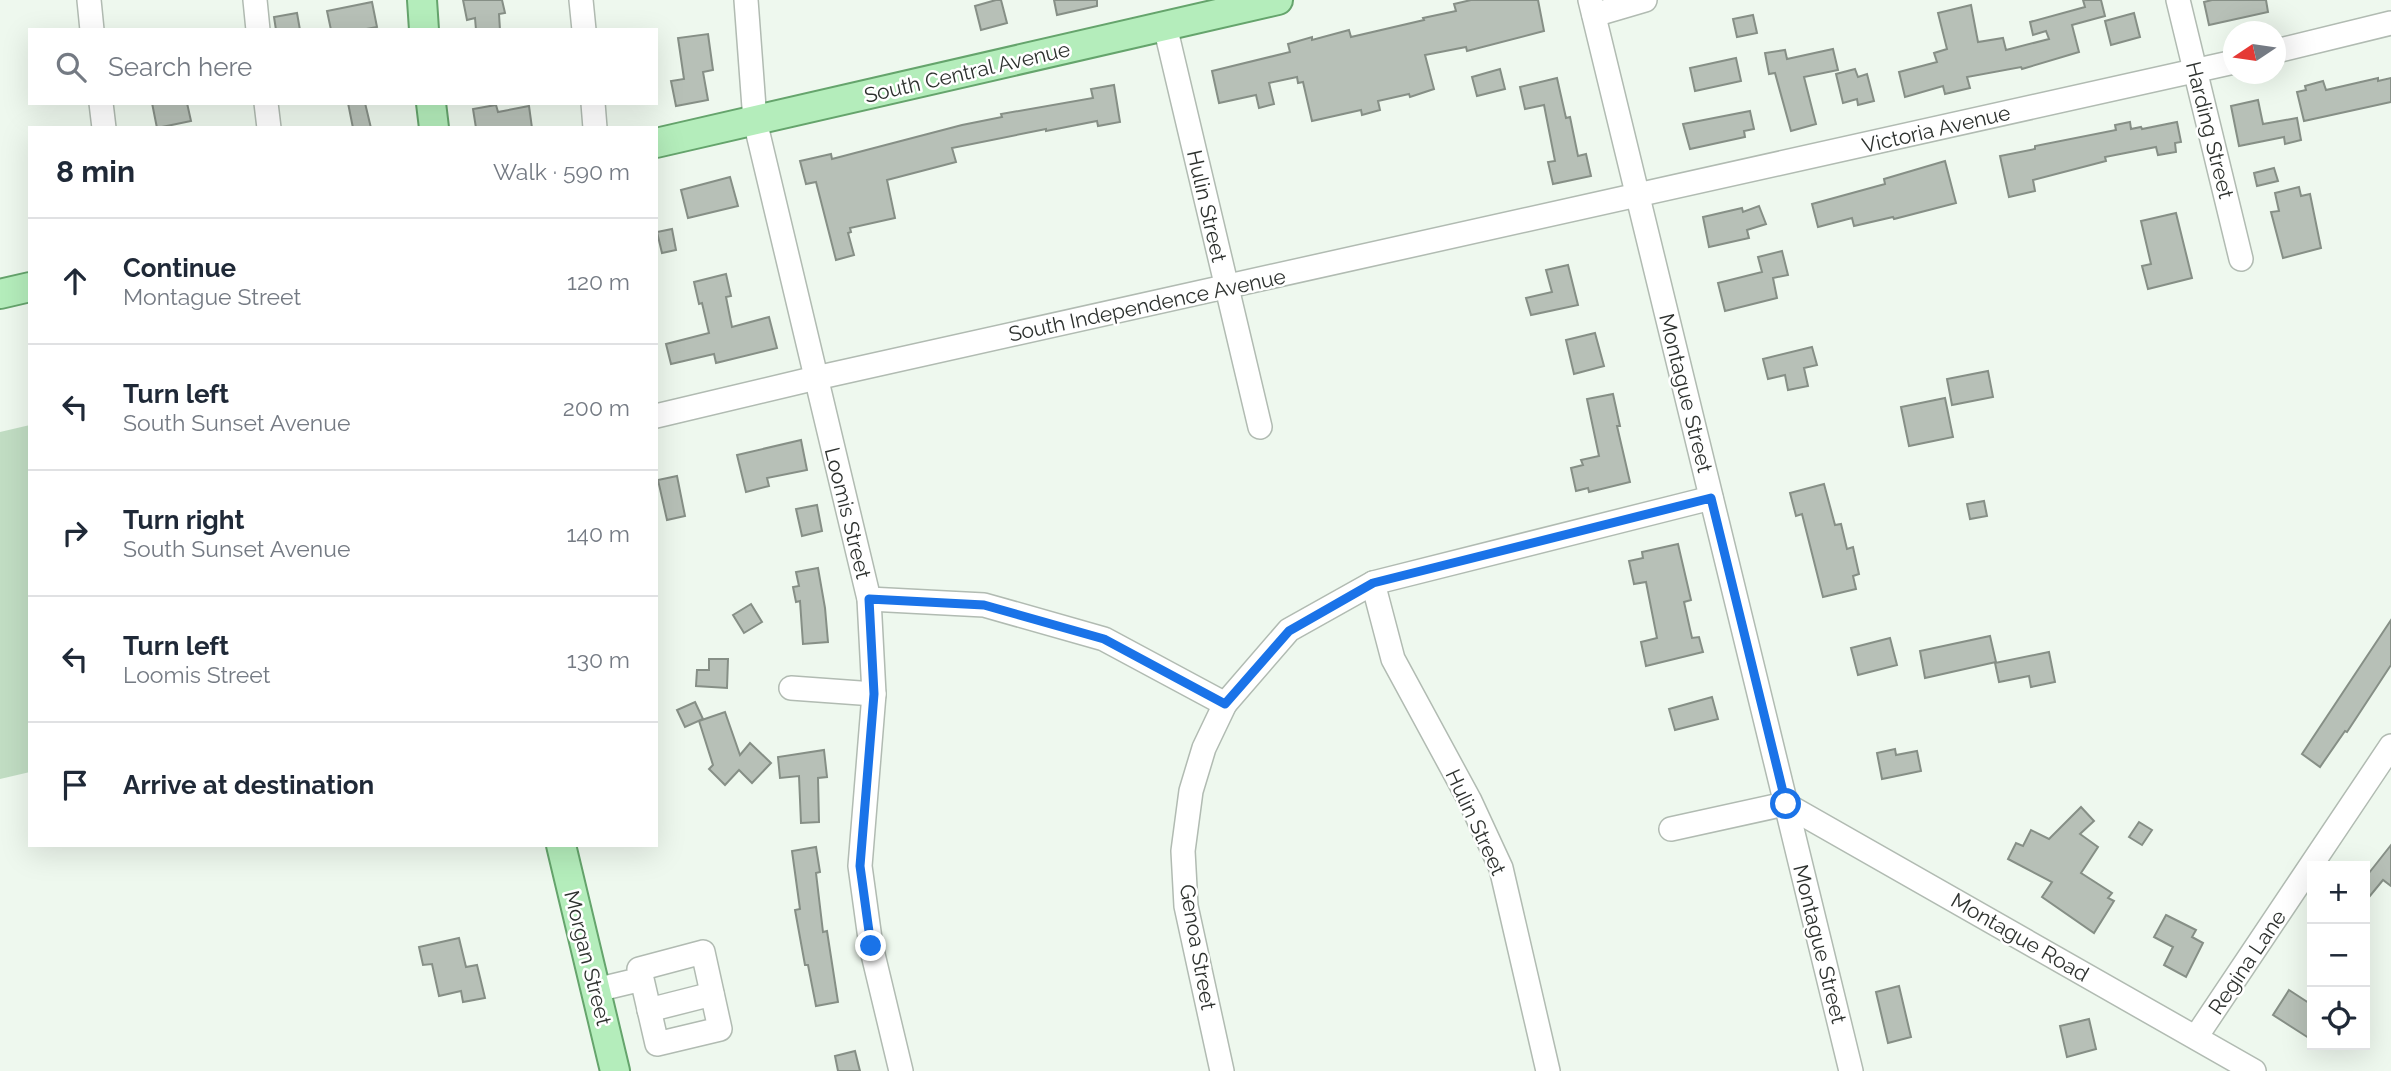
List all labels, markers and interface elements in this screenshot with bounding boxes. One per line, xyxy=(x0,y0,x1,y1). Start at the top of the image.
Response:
north arrow xyxy=(2223,21,2286,84)
search box xyxy=(28,28,658,105)
street label: South Central Avenue xyxy=(862,36,1072,108)
icon: search xyxy=(52,48,90,86)
text: Search here xyxy=(108,52,252,82)
street label: Harding Street xyxy=(2181,59,2239,201)
street label: Victoria Avenue xyxy=(1859,100,2013,158)
street label: Hulin Street xyxy=(1182,148,1232,264)
text: 8 min xyxy=(56,154,135,189)
text: Walk · 590 m xyxy=(493,158,630,185)
text: Continue xyxy=(123,253,236,283)
icon: ahead xyxy=(56,262,94,300)
street label: South Independence Avenue xyxy=(1006,263,1288,347)
text: 120 m xyxy=(567,268,630,295)
text: Montague Street xyxy=(123,283,301,310)
street label: Montague Street xyxy=(1654,311,1718,475)
text: Turn left xyxy=(123,379,229,409)
icon: left xyxy=(56,388,94,426)
text: 200 m xyxy=(563,394,630,421)
text: South Sunset Avenue xyxy=(123,409,350,436)
street label: Loomis Street xyxy=(820,445,876,581)
text: Turn right xyxy=(123,505,244,535)
icon: right xyxy=(56,514,94,552)
text: 140 m xyxy=(567,520,630,547)
text: South Sunset Avenue xyxy=(123,535,350,562)
text: Turn left xyxy=(123,631,229,661)
icon: left xyxy=(56,640,94,678)
text: 130 m xyxy=(567,646,630,673)
text: Loomis Street xyxy=(123,661,270,688)
street label: Hulin Street xyxy=(1441,765,1511,879)
icon: arrive xyxy=(56,766,94,804)
text: Arrive at destination xyxy=(123,770,374,800)
route start xyxy=(1770,788,1801,819)
map controls xyxy=(2307,861,2370,1050)
button: + xyxy=(2307,861,2370,924)
street label: Montague Street xyxy=(1788,862,1852,1026)
street label: Genoa Street xyxy=(1175,882,1221,1012)
street label: Montague Road xyxy=(1947,887,2093,987)
street label: Morgan Street xyxy=(559,888,617,1028)
street label: Regina Lane xyxy=(2203,905,2291,1019)
button: − xyxy=(2307,924,2370,987)
route end xyxy=(855,930,886,961)
button: locate xyxy=(2307,987,2370,1050)

